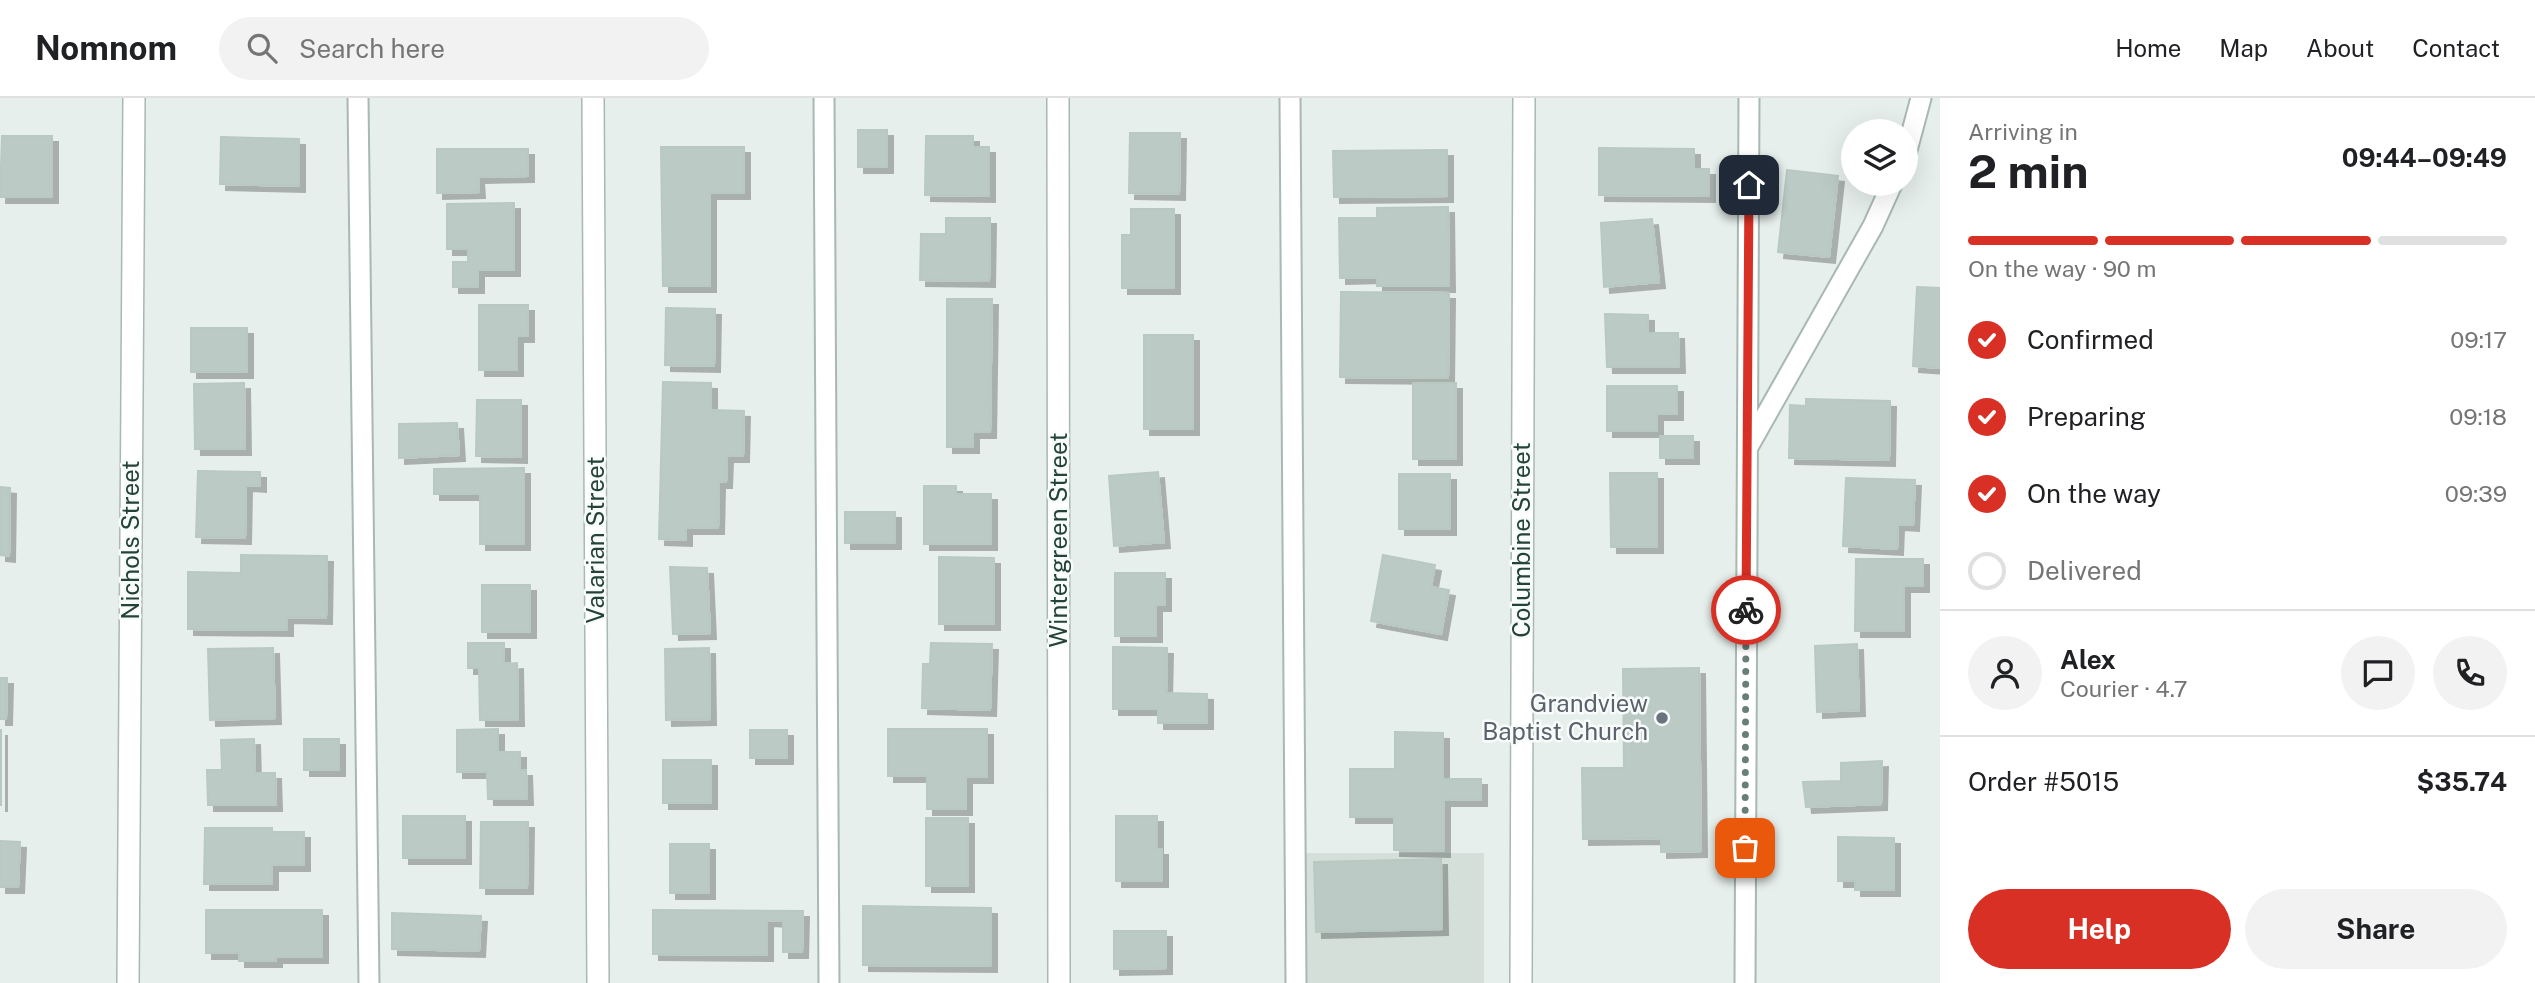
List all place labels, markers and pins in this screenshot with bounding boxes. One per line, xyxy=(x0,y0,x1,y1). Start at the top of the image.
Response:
pin xyxy=(1719,155,1779,215)
place label: Grandview Baptist Church xyxy=(1482,689,1648,745)
marker: Grandview Baptist Church xyxy=(1654,710,1670,726)
pin xyxy=(1715,818,1775,878)

